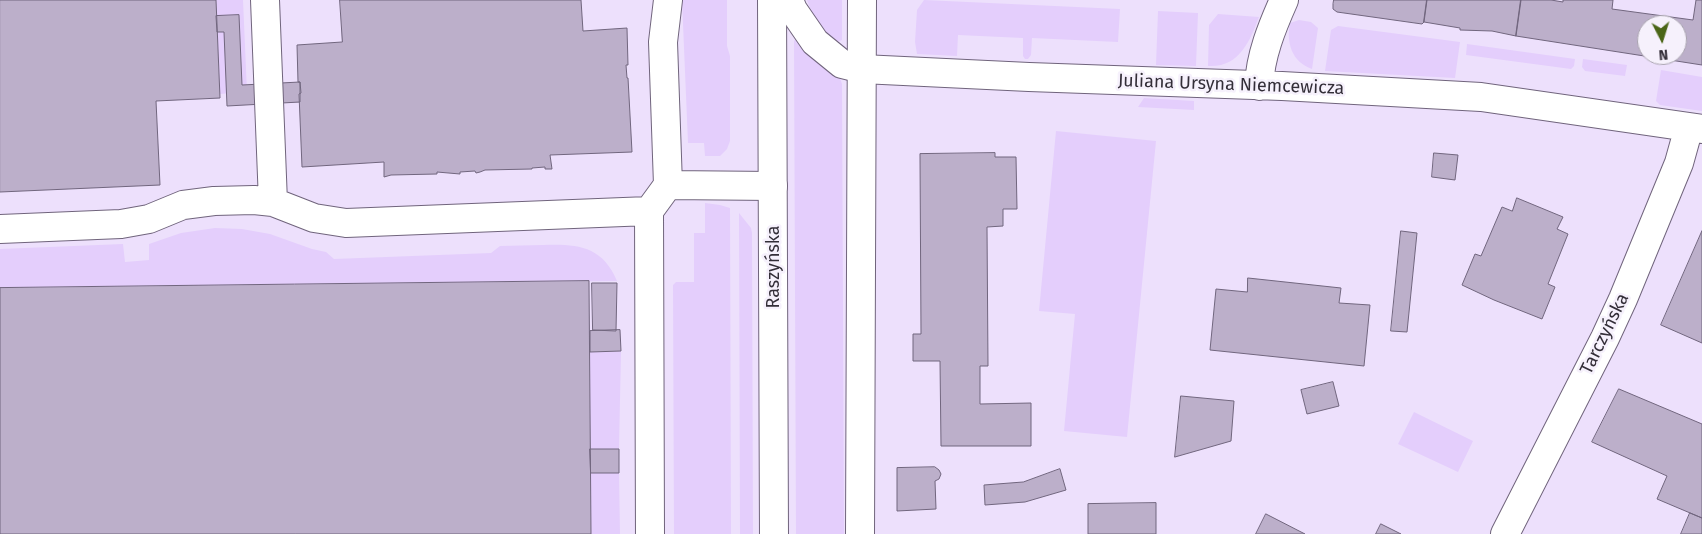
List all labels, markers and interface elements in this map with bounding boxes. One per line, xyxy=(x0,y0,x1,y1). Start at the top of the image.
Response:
north arrow xyxy=(1637,15,1687,65)
text: N xyxy=(1658,46,1669,63)
street label: Juliana Ursyna Niemcewicza xyxy=(1117,70,1345,100)
street label: Raszyńska xyxy=(763,225,785,309)
street label: Tarczyńska xyxy=(1576,290,1634,378)

